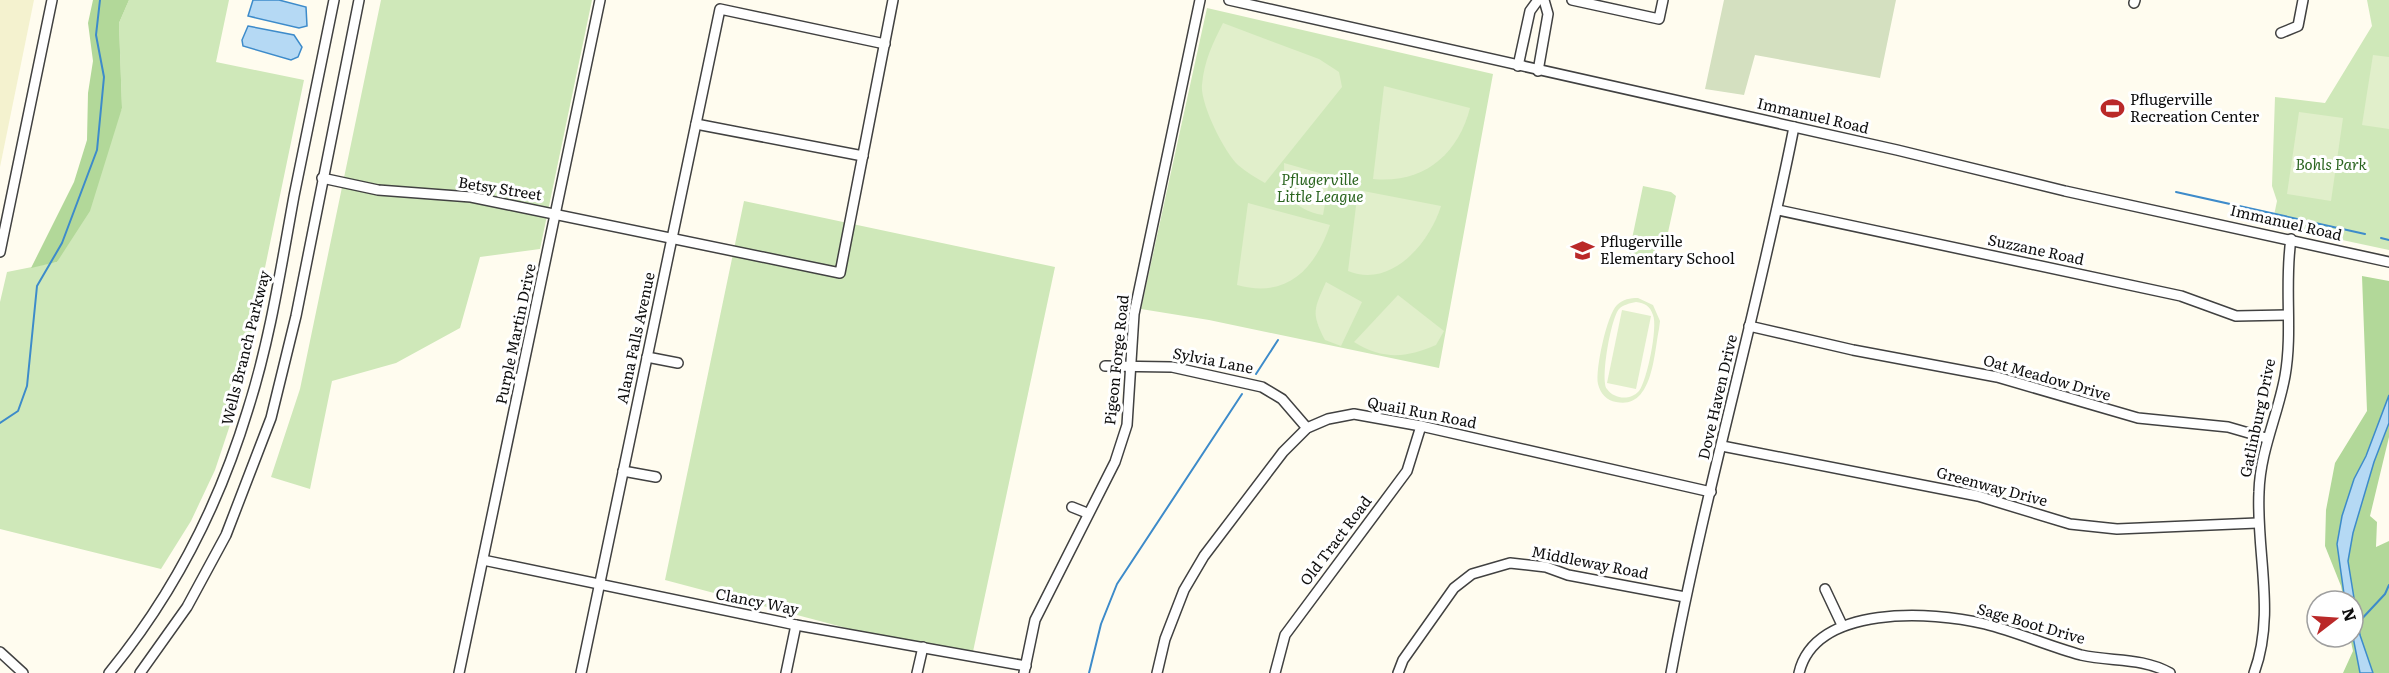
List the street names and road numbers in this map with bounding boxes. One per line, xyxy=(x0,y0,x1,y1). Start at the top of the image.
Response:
street label: Immanuel Road xyxy=(1755,91,1871,139)
street label: Betsy Street xyxy=(457,170,544,205)
street label: Immanuel Road xyxy=(2228,198,2344,246)
street label: Suzzane Road xyxy=(1986,227,2087,270)
street label: Purple Martin Drive xyxy=(488,261,541,406)
street label: Wells Branch Parkway xyxy=(214,267,275,427)
street label: Alana Falls Avenue xyxy=(609,269,660,406)
street label: Pigeon Forge Road xyxy=(1097,293,1134,426)
street label: Dove Haven Drive xyxy=(1691,332,1742,462)
street label: Sylvia Lane xyxy=(1171,340,1256,379)
street label: Oat Meadow Drive xyxy=(1981,347,2114,406)
street label: Gatlinburg Drive xyxy=(2233,356,2280,479)
street label: Quail Run Road xyxy=(1366,390,1479,433)
street label: Greenway Drive xyxy=(1934,460,2051,511)
street label: Old Tract Road xyxy=(1293,490,1376,590)
street label: Middleway Road xyxy=(1530,539,1651,584)
street label: Clancy Way xyxy=(714,581,801,620)
street label: Sage Boot Drive xyxy=(1975,596,2088,649)

